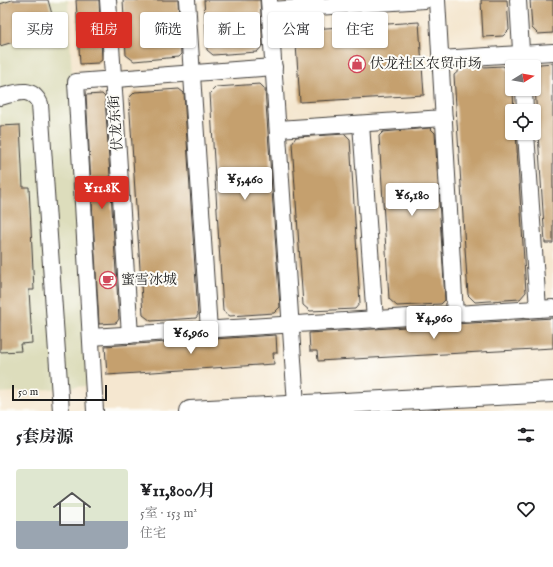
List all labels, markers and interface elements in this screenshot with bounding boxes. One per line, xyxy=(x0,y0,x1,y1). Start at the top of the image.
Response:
chip: 买房 xyxy=(12,12,68,48)
chip: 租房 xyxy=(76,12,132,48)
chip: 筛选 xyxy=(140,12,196,48)
chip: 新上 xyxy=(204,12,260,48)
chip: 公寓 xyxy=(268,12,324,48)
chip: 住宅 xyxy=(332,12,388,48)
shop icon: 伏龙社区农贸市场 xyxy=(347,54,367,74)
place label: 伏龙社区农贸市场 xyxy=(370,55,482,73)
north arrow xyxy=(505,60,541,96)
map controls xyxy=(505,60,541,140)
street label: 伏龙东街 xyxy=(105,94,127,152)
button: locate xyxy=(505,104,541,140)
pin: ¥5,460 xyxy=(212,167,278,201)
text: ¥5,460 xyxy=(227,171,263,188)
pin: ¥11.8K xyxy=(69,176,135,210)
text: ¥11.8K xyxy=(84,180,120,197)
pin: ¥6,180 xyxy=(379,183,445,217)
text: ¥6,180 xyxy=(395,187,429,204)
cafe icon: 蜜雪冰城 xyxy=(98,270,118,290)
place label: 蜜雪冰城 xyxy=(121,271,177,289)
pin: ¥4,960 xyxy=(401,306,467,340)
text: ¥4,960 xyxy=(415,310,453,327)
pin: ¥6,960 xyxy=(158,321,224,355)
text: ¥6,960 xyxy=(173,325,209,342)
scale bar xyxy=(12,383,107,402)
text: 50 m xyxy=(18,385,38,399)
icon: filters xyxy=(515,424,537,446)
text: 5套房源 xyxy=(16,427,73,448)
text: ¥11,800/月 xyxy=(140,481,216,502)
icon: home xyxy=(48,485,96,533)
icon: heart xyxy=(515,498,537,520)
text: 5室 · 153 m² xyxy=(140,505,197,522)
text: 住宅 xyxy=(140,525,166,542)

